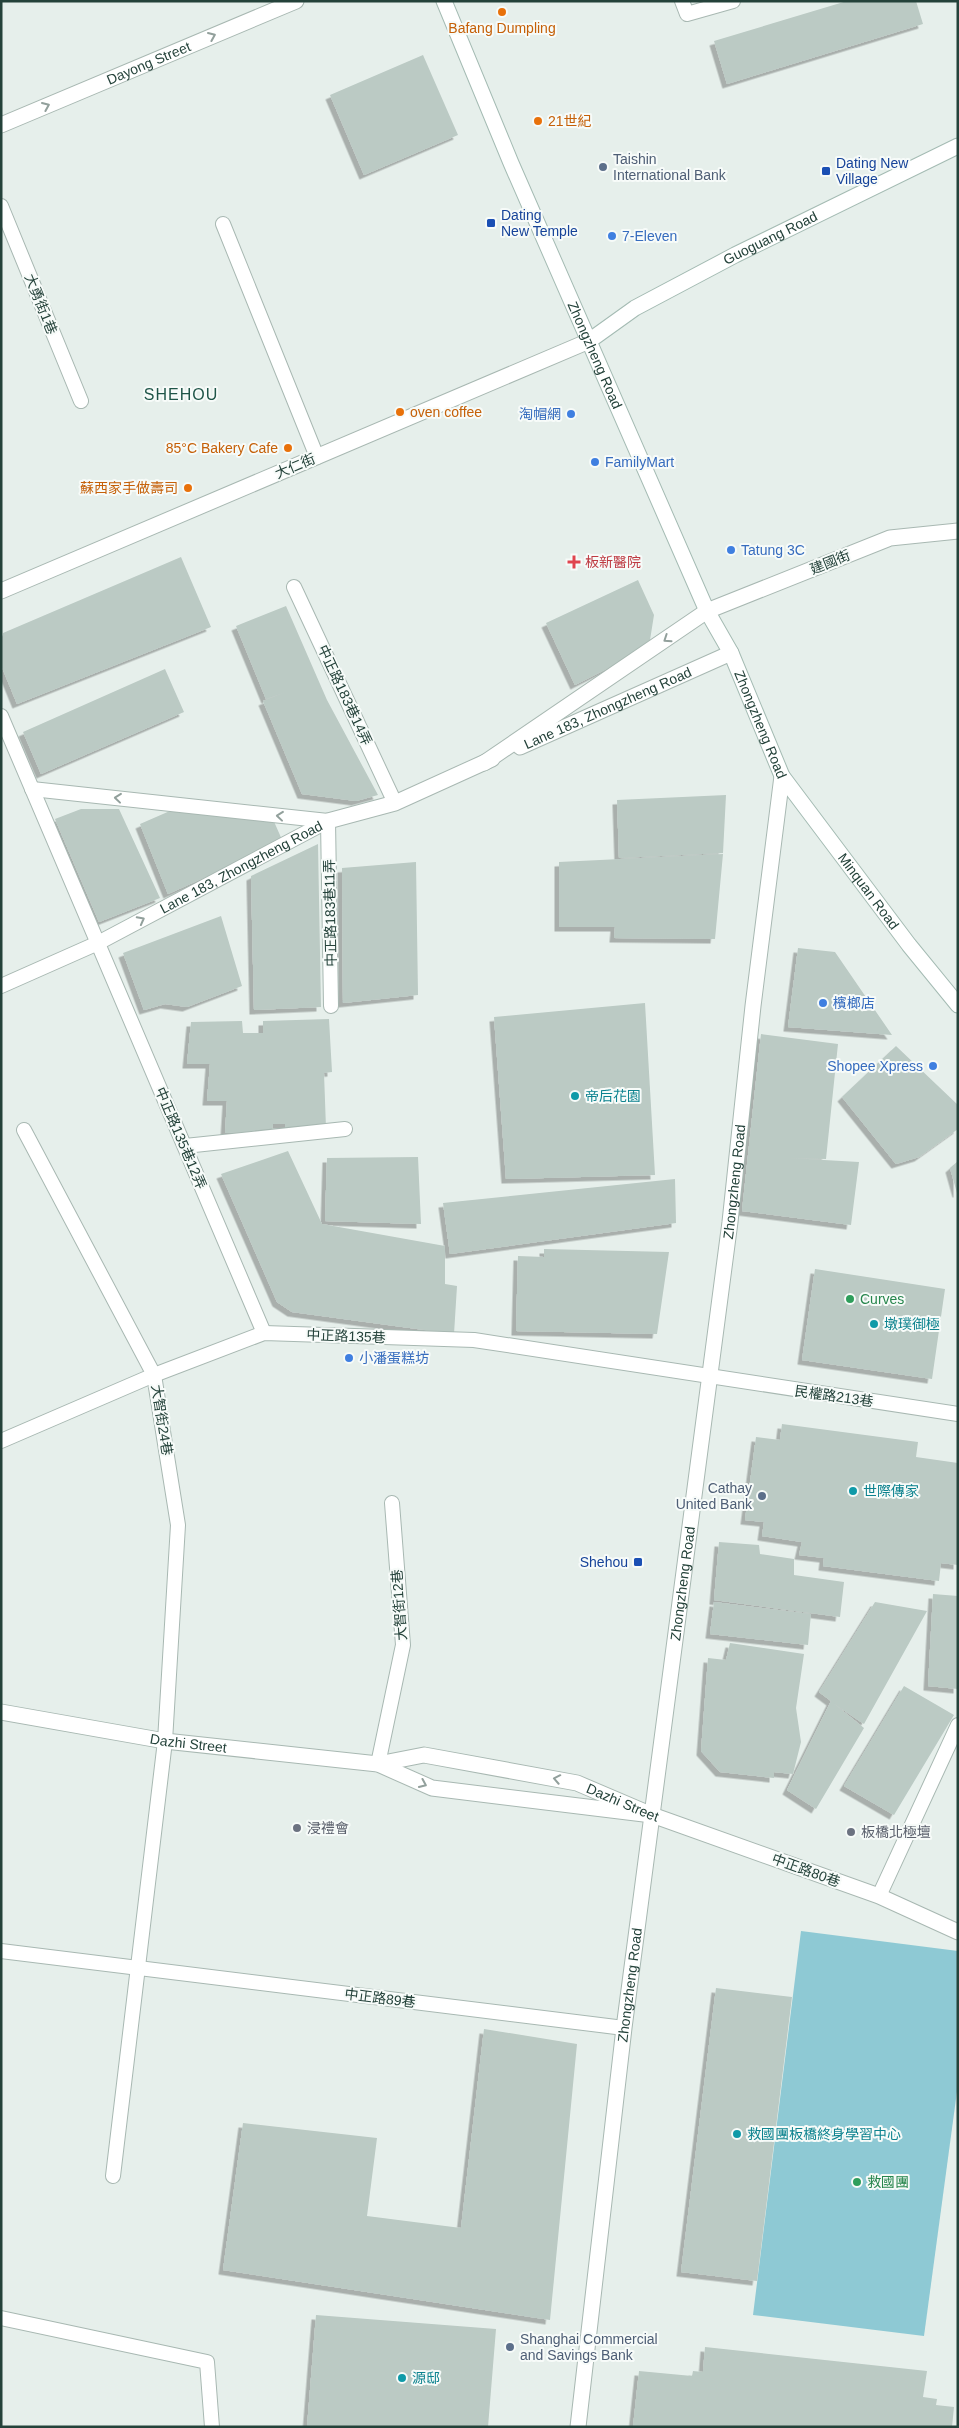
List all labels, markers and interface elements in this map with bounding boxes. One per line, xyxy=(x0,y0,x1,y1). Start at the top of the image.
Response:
marker: Bafang Dumpling xyxy=(496,6,508,18)
place label: Bafang Dumpling xyxy=(448,20,556,36)
one-way arrow xyxy=(207,32,216,43)
street label: Dayong Street xyxy=(104,38,193,88)
one-way arrow xyxy=(41,101,50,112)
place label: 21世紀 xyxy=(548,113,592,129)
marker: 21世紀 xyxy=(532,115,544,127)
place label: Taishin International Bank xyxy=(613,151,727,183)
place label: Dating New Village xyxy=(836,155,909,187)
marker: Taishin International Bank xyxy=(597,161,609,173)
marker: Dating New Village xyxy=(820,165,832,177)
place label: Dating New Temple xyxy=(501,207,578,239)
street label: Guoguang Road xyxy=(720,208,820,268)
marker: Dating New Temple xyxy=(485,217,497,229)
place label: 7-Eleven xyxy=(622,228,677,244)
marker: 7-Eleven xyxy=(606,230,618,242)
street label: 大勇街1巷 xyxy=(22,271,60,337)
street label: Zhongzheng Road xyxy=(565,299,625,411)
district label: SHEHOU xyxy=(144,386,218,403)
place label: oven coffee xyxy=(410,404,482,420)
marker: oven coffee xyxy=(394,406,406,418)
place label: 淘帽網 xyxy=(519,406,561,422)
marker: 淘帽網 xyxy=(565,408,577,420)
place label: 85°C Bakery Cafe xyxy=(166,440,278,456)
marker: 85°C Bakery Cafe xyxy=(282,442,294,454)
street label: 大仁街 xyxy=(273,450,317,482)
place label: FamilyMart xyxy=(605,454,674,470)
marker: FamilyMart xyxy=(589,456,601,468)
place label: 蘇西家手做壽司 xyxy=(80,480,178,496)
marker: 蘇西家手做壽司 xyxy=(182,482,194,494)
place label: Tatung 3C xyxy=(741,542,805,558)
marker: Tatung 3C xyxy=(725,544,737,556)
street label: 建國街 xyxy=(808,547,852,577)
place label: 板新醫院 xyxy=(585,554,641,570)
marker: 板新醫院 xyxy=(567,555,581,569)
one-way arrow xyxy=(663,632,672,642)
street label: 中正路183巷14弄 xyxy=(315,642,375,748)
street label: Lane 183, Zhongzheng Road xyxy=(521,664,694,752)
street label: Zhongzheng Road xyxy=(731,668,790,781)
one-way arrow xyxy=(114,793,122,804)
one-way arrow xyxy=(276,811,284,822)
street label: Lane 183, Zhongzheng Road xyxy=(157,818,325,917)
street label: Minquan Road xyxy=(835,850,902,933)
street label: 中正路183巷11弄 xyxy=(321,859,339,967)
one-way arrow xyxy=(136,916,145,926)
place label: 檳榔店 xyxy=(833,995,875,1011)
marker: 檳榔店 xyxy=(817,997,829,1009)
place label: Shopee Xpress xyxy=(827,1058,923,1074)
marker: Shopee Xpress xyxy=(927,1060,939,1072)
street label: 中正路135巷12弄 xyxy=(152,1085,210,1191)
place label: 帝后花園 xyxy=(585,1088,641,1104)
marker: 帝后花園 xyxy=(569,1090,581,1102)
street label: Zhongzheng Road xyxy=(720,1124,748,1240)
place label: Curves xyxy=(860,1291,904,1307)
marker: Curves xyxy=(844,1293,856,1305)
place label: 墩璞御極 xyxy=(884,1316,940,1332)
marker: 墩璞御極 xyxy=(868,1318,880,1330)
street label: 中正路135巷 xyxy=(306,1327,386,1345)
place label: 小潘蛋糕坊 xyxy=(359,1350,429,1366)
marker: 小潘蛋糕坊 xyxy=(343,1352,355,1364)
street label: 大智街24巷 xyxy=(148,1383,176,1457)
street label: 民權路213巷 xyxy=(794,1383,874,1409)
place label: Cathay United Bank xyxy=(676,1480,753,1512)
place label: 世際傳家 xyxy=(863,1483,919,1499)
marker: 世際傳家 xyxy=(847,1485,859,1497)
marker: Cathay United Bank xyxy=(756,1490,768,1502)
street label: Zhongzheng Road xyxy=(667,1525,698,1642)
place label: Shehou xyxy=(580,1554,628,1570)
marker: Shehou xyxy=(632,1556,644,1568)
street label: 大智街12巷 xyxy=(389,1569,409,1641)
street label: Dazhi Street xyxy=(149,1730,228,1756)
one-way arrow xyxy=(553,1775,562,1785)
one-way arrow xyxy=(418,1778,426,1788)
street label: Dazhi Street xyxy=(584,1780,661,1825)
place label: 浸禮會 xyxy=(307,1820,349,1836)
marker: 浸禮會 xyxy=(291,1822,303,1834)
place label: 板橋北極壇 xyxy=(861,1824,931,1840)
marker: 板橋北極壇 xyxy=(845,1826,857,1838)
street label: 中正路80巷 xyxy=(770,1850,842,1890)
street label: Zhongzheng Road xyxy=(614,1927,645,2043)
street label: 中正路89巷 xyxy=(344,1986,416,2010)
place label: 救國團板橋終身學習中心 xyxy=(747,2126,901,2142)
marker: 救國團板橋終身學習中心 xyxy=(731,2128,743,2140)
place label: 救國團 xyxy=(867,2174,909,2190)
marker: 救國團 xyxy=(851,2176,863,2188)
place label: Shanghai Commercial and Savings Bank xyxy=(520,2331,658,2363)
marker: Shanghai Commercial and Savings Bank xyxy=(504,2341,516,2353)
place label: 源邸 xyxy=(412,2370,440,2386)
marker: 源邸 xyxy=(396,2372,408,2384)

